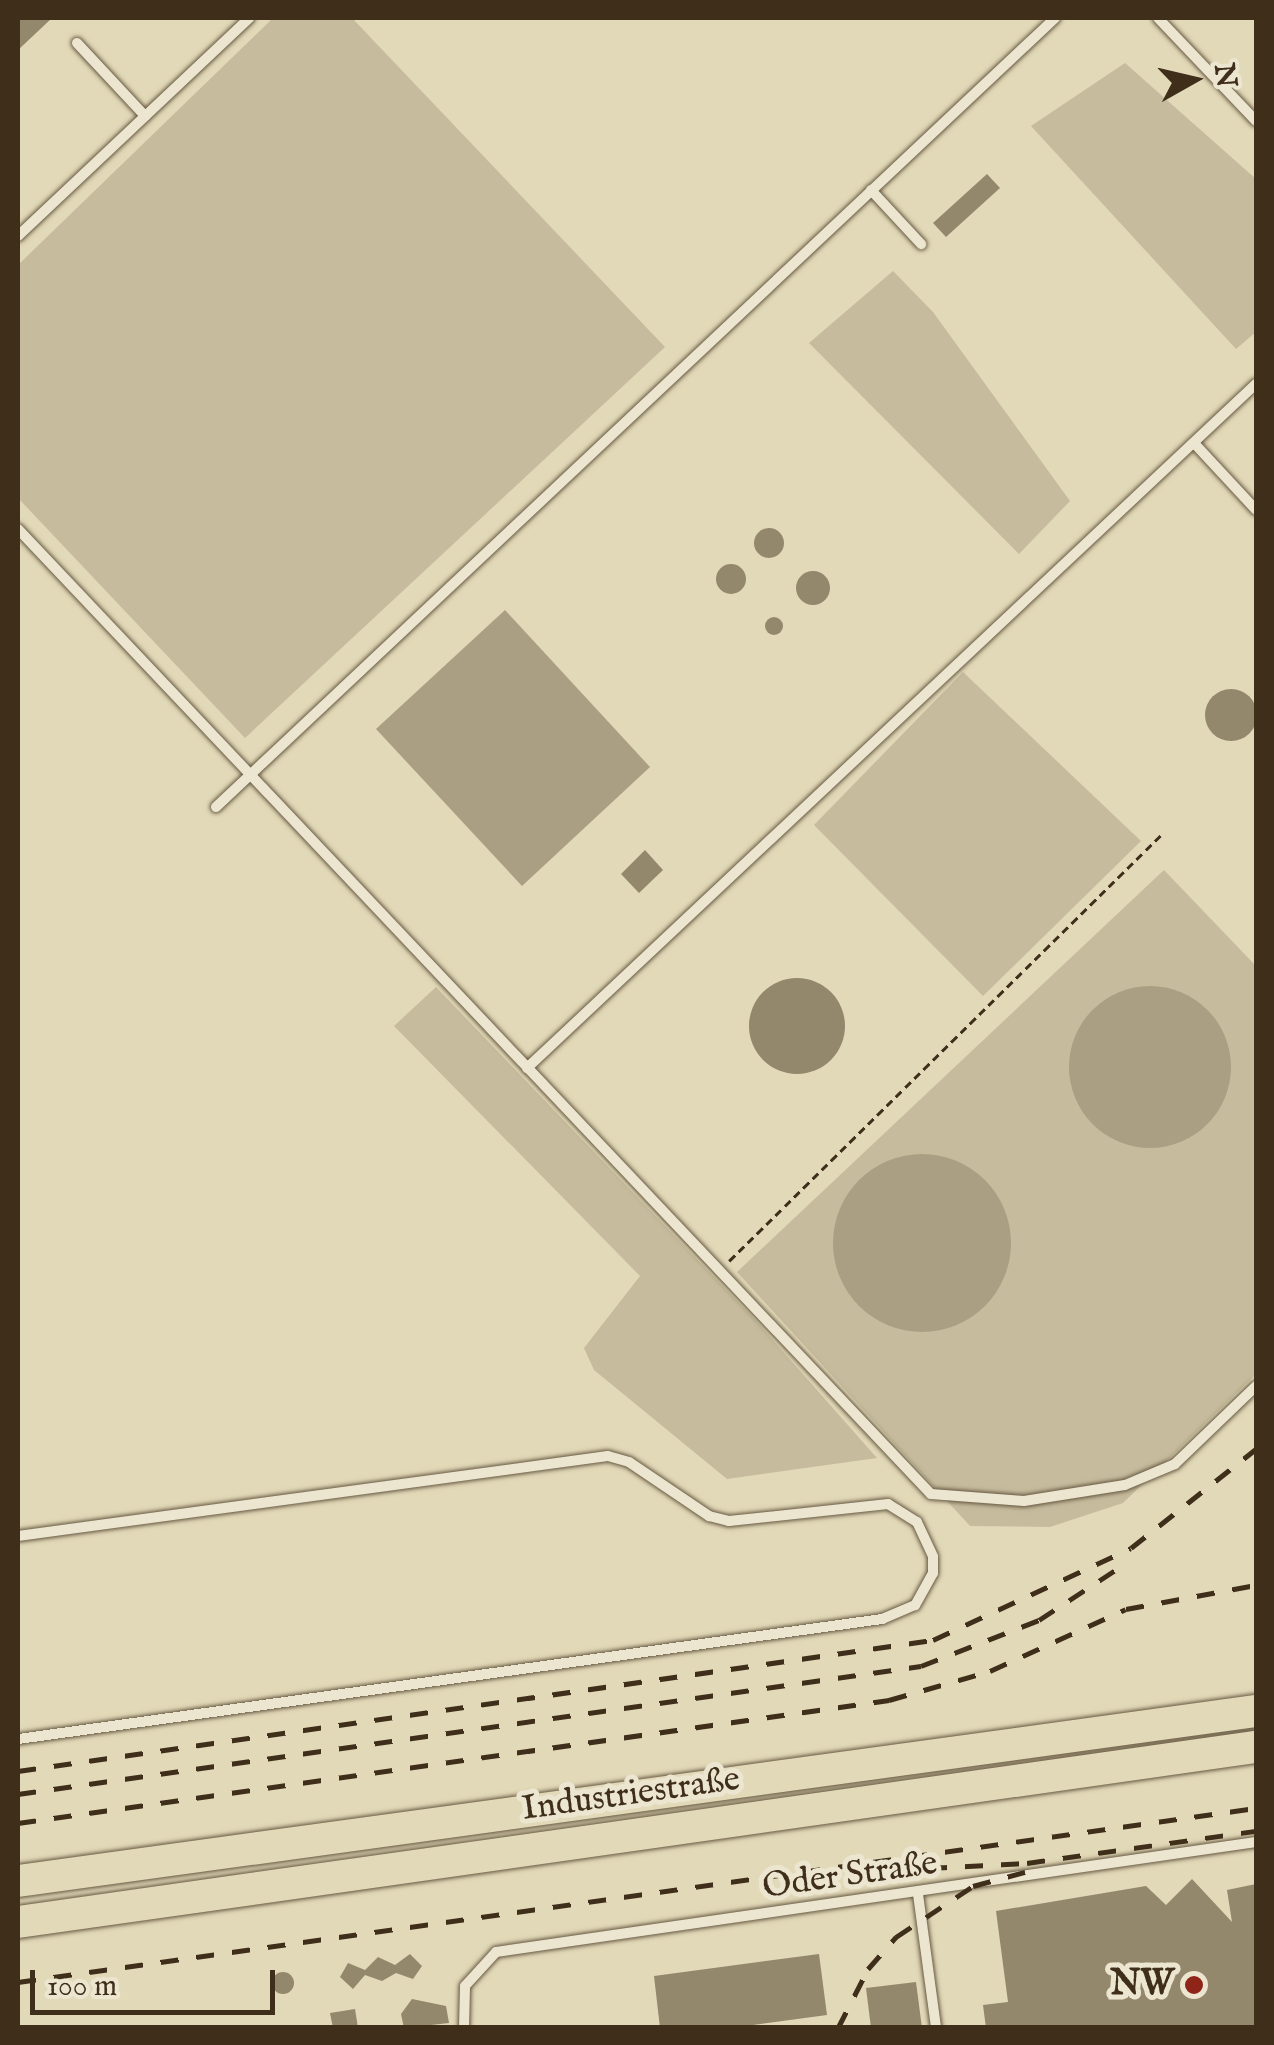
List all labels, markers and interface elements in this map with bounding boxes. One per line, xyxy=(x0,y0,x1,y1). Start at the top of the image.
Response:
north arrow xyxy=(1144,30,1244,130)
text: N xyxy=(1205,61,1243,90)
street label: Industriestraße xyxy=(519,1759,743,1831)
street label: Oder Straße xyxy=(760,1843,940,1909)
scale bar xyxy=(35,1950,280,2012)
place label: NW xyxy=(1110,1964,1174,2006)
text: 100 m xyxy=(47,1968,117,2006)
marker: NW xyxy=(1183,1974,1205,1996)

